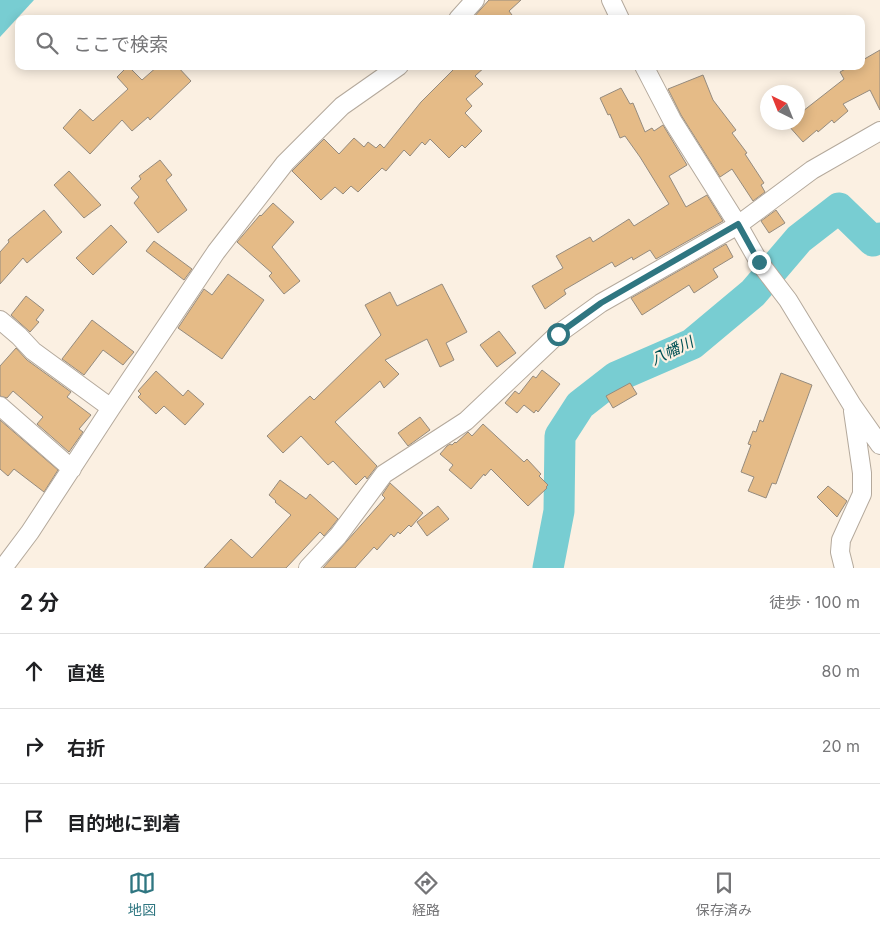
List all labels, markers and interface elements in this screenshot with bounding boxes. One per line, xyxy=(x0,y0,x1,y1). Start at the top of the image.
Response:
search box xyxy=(15,15,865,70)
icon: search xyxy=(33,29,61,57)
text: ここで検索 xyxy=(73,33,168,56)
north arrow xyxy=(760,85,805,130)
route end xyxy=(748,251,771,274)
route start xyxy=(547,323,570,346)
water label: 八幡川 xyxy=(647,331,698,369)
text: 2 分 xyxy=(20,590,59,615)
text: 徒歩 · 100 m xyxy=(769,592,860,612)
icon: ahead xyxy=(20,657,48,685)
text: 80 m xyxy=(821,661,860,681)
text: 直進 xyxy=(67,662,105,685)
icon: right xyxy=(20,732,48,760)
text: 20 m xyxy=(822,736,860,756)
text: 右折 xyxy=(67,737,105,760)
icon: arrive xyxy=(20,807,48,835)
text: 目的地に到着 xyxy=(67,812,181,835)
tab: 地図 xyxy=(128,869,156,919)
tab: 経路 xyxy=(412,869,440,919)
tab: 保存済み xyxy=(696,869,752,919)

